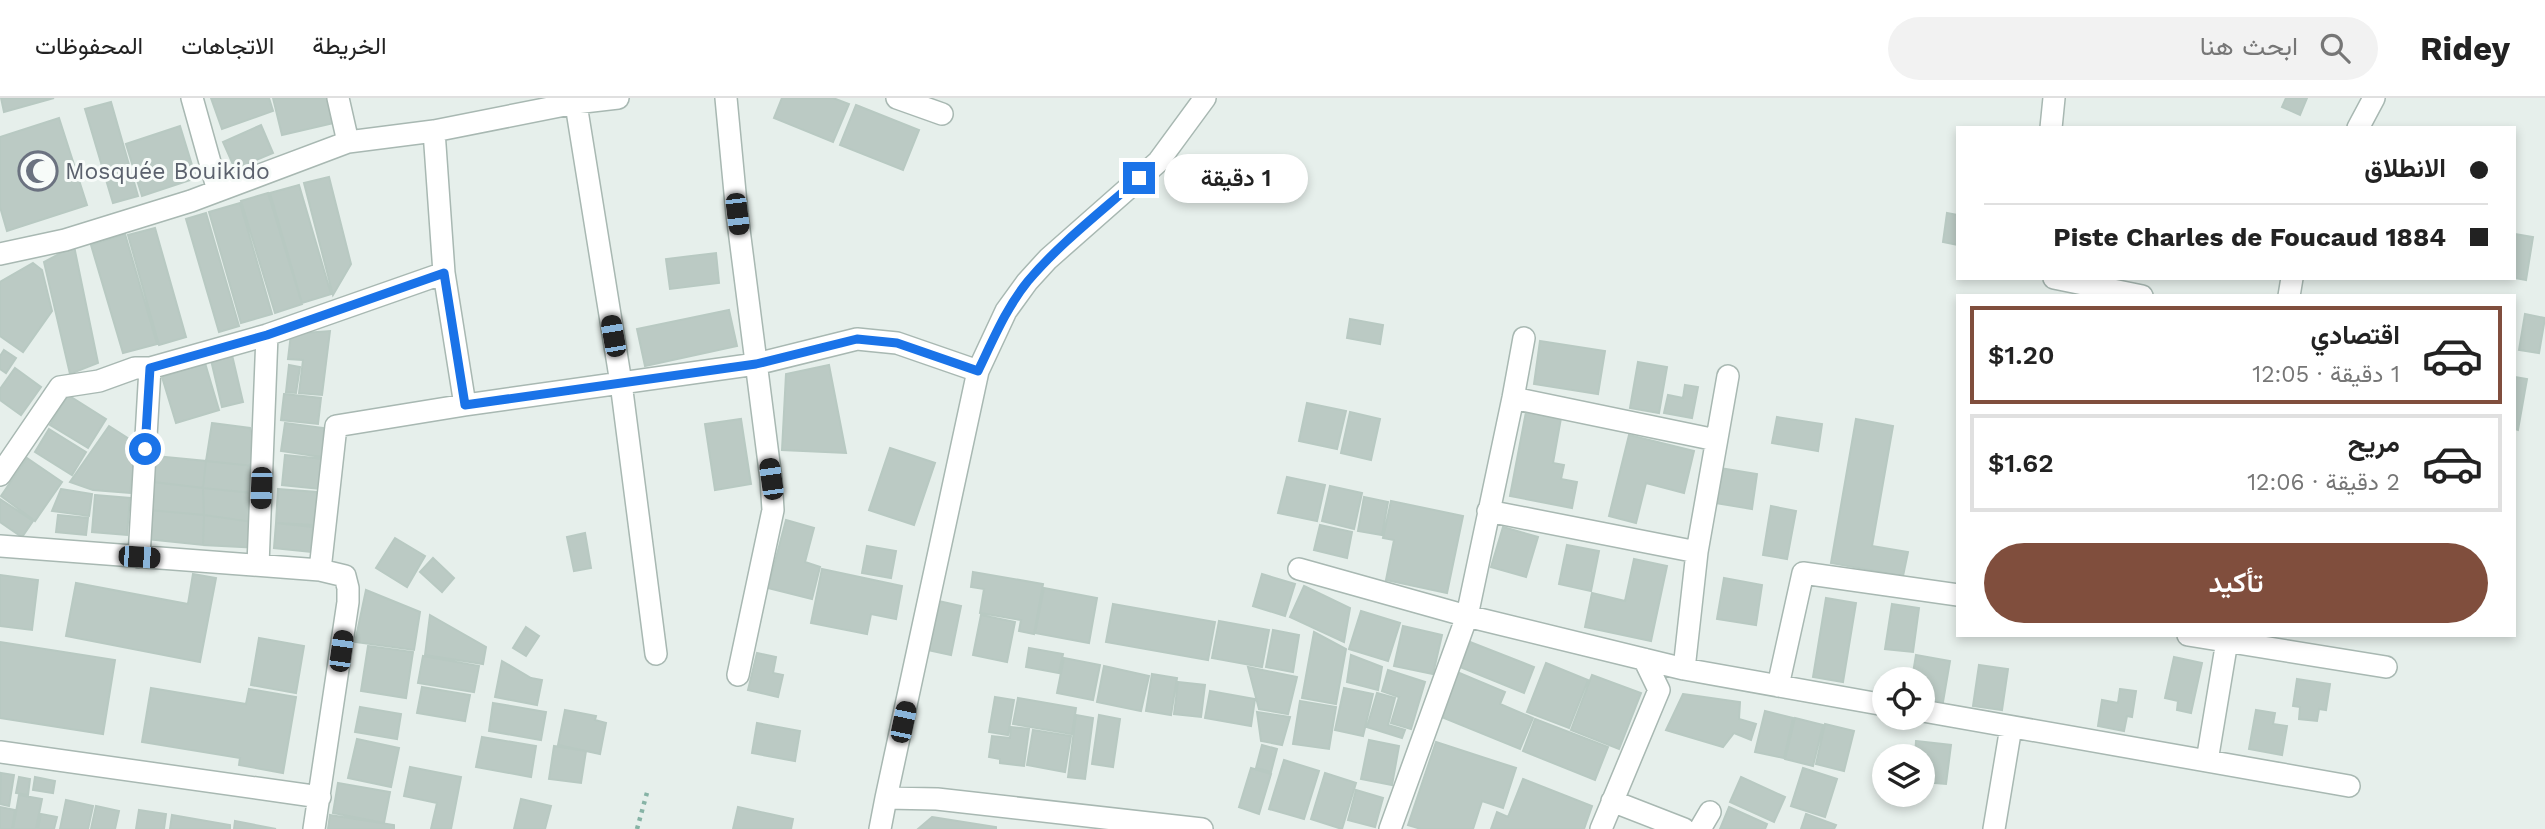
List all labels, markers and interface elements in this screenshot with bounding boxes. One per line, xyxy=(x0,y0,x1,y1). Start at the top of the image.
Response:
search box xyxy=(1888,17,2378,80)
icon: search xyxy=(2316,29,2354,67)
text: Ridey xyxy=(2420,29,2510,68)
text: ابحث هنا xyxy=(2200,31,2298,61)
text: المحفوظات xyxy=(35,32,143,60)
text: الاتجاهات xyxy=(181,32,274,60)
text: الخريطة xyxy=(312,32,387,60)
mosque icon: Mosquée Bouikido xyxy=(17,150,59,192)
text: الانطلاق xyxy=(2364,153,2446,183)
callout: 1 دقيقة xyxy=(1164,154,1307,202)
place label: Mosquée Bouikido xyxy=(65,158,270,185)
route end xyxy=(1123,162,1155,194)
text: 1 دقيقة xyxy=(1201,165,1271,192)
car xyxy=(725,192,750,236)
text: Piste Charles de Foucaud 1884 xyxy=(2053,222,2446,252)
car xyxy=(600,313,627,359)
text: اقتصادي xyxy=(2311,320,2400,350)
icon: car xyxy=(2421,324,2484,387)
text: $1.20 xyxy=(1988,340,2055,370)
text: 1 دقيقة · 12:05 xyxy=(2252,361,2400,388)
text: مريح xyxy=(2348,428,2400,458)
icon: car xyxy=(2421,432,2484,495)
route start xyxy=(129,433,161,465)
text: $1.62 xyxy=(1988,448,2054,478)
car xyxy=(758,457,785,501)
car xyxy=(250,467,273,509)
text: 2 دقيقة · 12:06 xyxy=(2247,469,2400,496)
button: تأكيد xyxy=(1984,543,2488,623)
car xyxy=(118,545,161,569)
car xyxy=(328,629,355,673)
map controls xyxy=(1872,667,1935,807)
button: locate xyxy=(1872,667,1935,730)
car xyxy=(889,699,918,745)
button: layers xyxy=(1872,744,1935,807)

